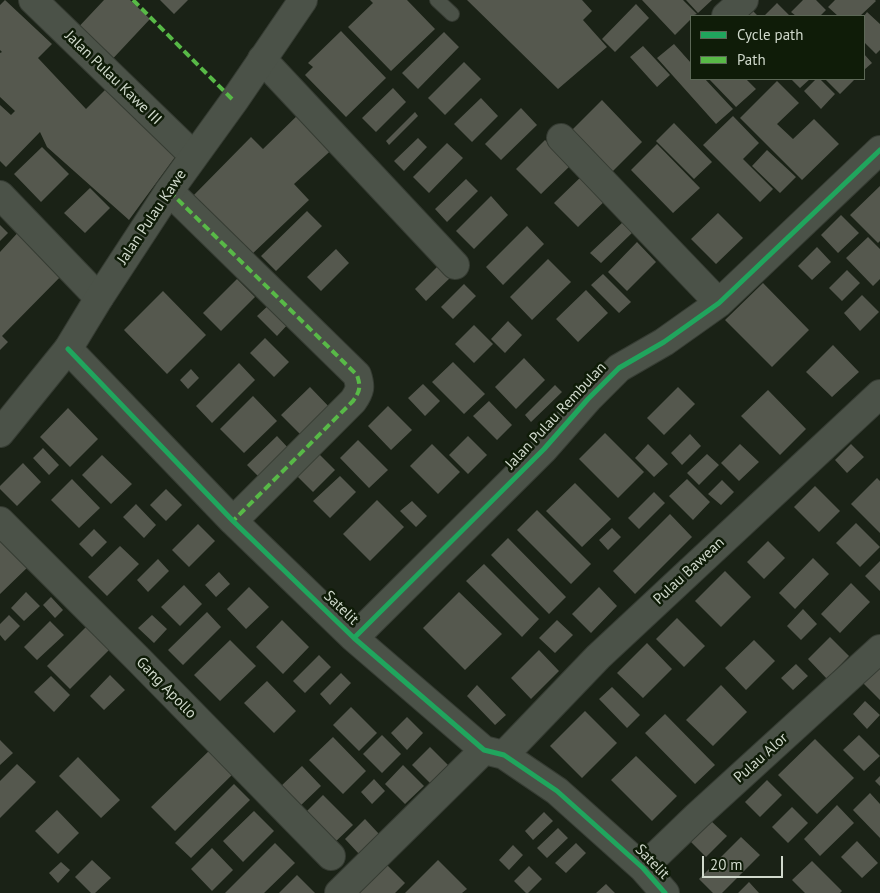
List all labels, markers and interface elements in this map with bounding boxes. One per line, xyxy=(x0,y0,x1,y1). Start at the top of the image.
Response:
legend xyxy=(690,15,865,80)
text: Cycle path xyxy=(737,25,803,44)
street label: Jalan Pulau Kawe III xyxy=(61,27,165,129)
text: Path xyxy=(737,50,766,69)
street label: Jalan Pulau Kawe xyxy=(114,166,190,268)
street label: Jalan Pulau Rembulan xyxy=(502,359,610,473)
street label: Pulau Bawean xyxy=(650,534,728,608)
street label: Satelit xyxy=(320,587,362,629)
street label: Gang Apollo xyxy=(132,653,200,723)
street label: Pulau Alor xyxy=(730,729,792,787)
street label: Satelit xyxy=(631,841,673,883)
scale bar xyxy=(705,846,786,878)
text: 20 m xyxy=(710,855,743,874)

